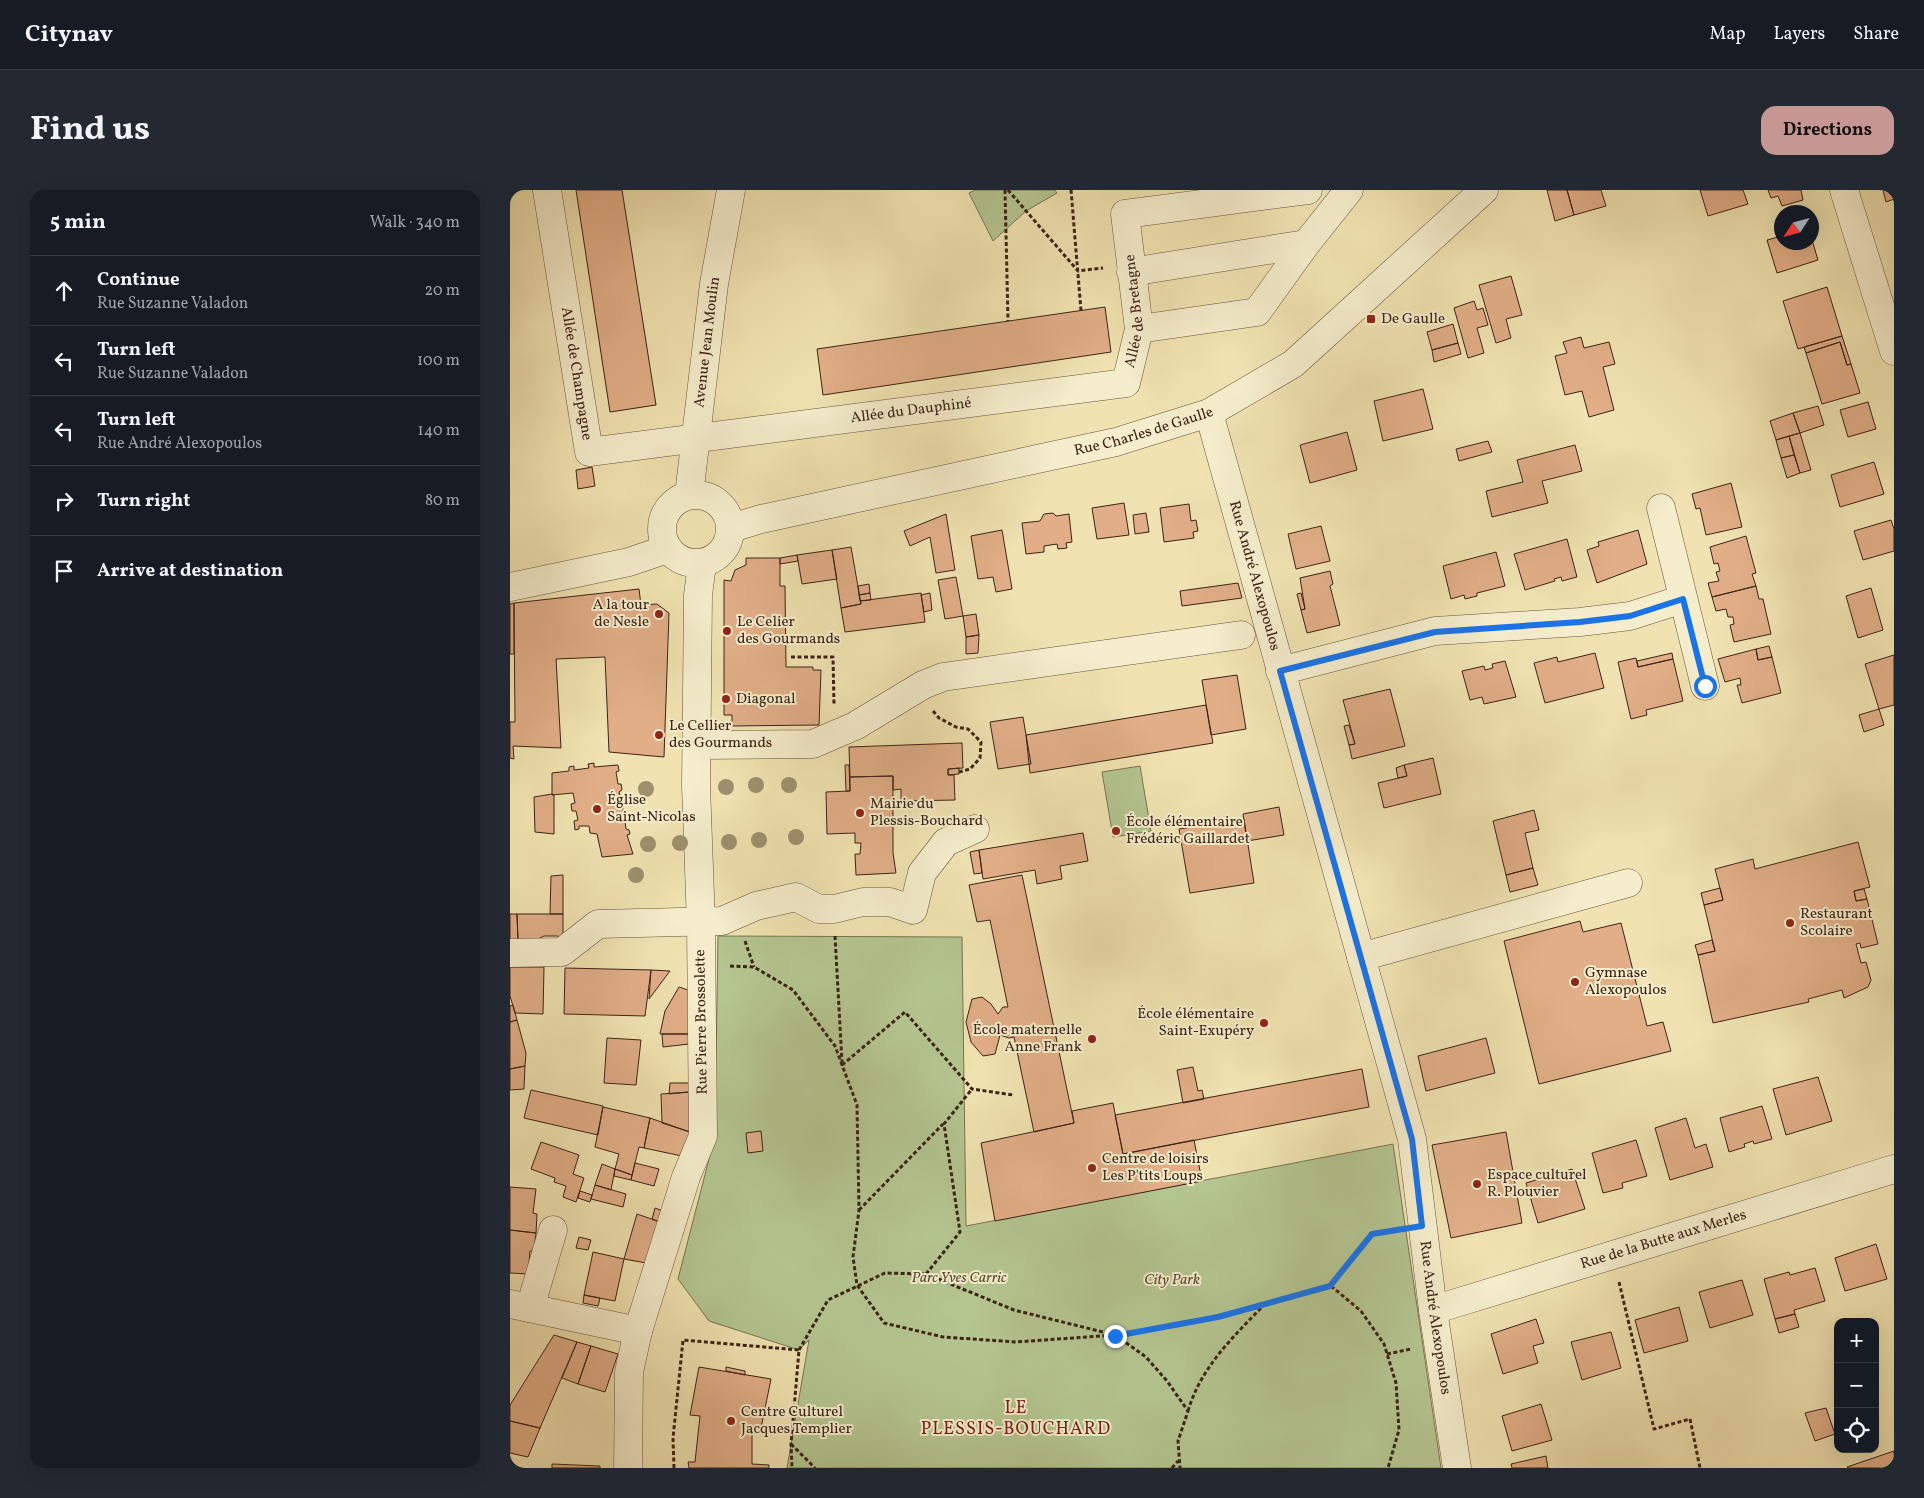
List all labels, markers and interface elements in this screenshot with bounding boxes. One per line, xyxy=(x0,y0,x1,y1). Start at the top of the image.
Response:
text: Citynav xyxy=(25,18,113,52)
text: Map xyxy=(1709,22,1745,47)
text: Layers xyxy=(1773,22,1825,47)
text: Share xyxy=(1853,22,1899,47)
text: Find us xyxy=(30,106,150,154)
button: Directions xyxy=(1761,106,1894,155)
north arrow xyxy=(1774,205,1819,250)
text: 5 min xyxy=(50,208,106,237)
text: Walk · 340 m xyxy=(370,212,460,234)
street label: Allée de Bretagne xyxy=(1120,253,1150,370)
text: Continue xyxy=(97,267,180,293)
street label: Avenue Jean Moulin xyxy=(689,275,726,409)
icon: ahead xyxy=(50,277,78,305)
text: 20 m xyxy=(425,280,460,302)
text: Rue Suzanne Valadon xyxy=(97,293,248,315)
street label: Allée de Champagne xyxy=(555,305,597,442)
place label: De Gaulle xyxy=(1381,309,1445,330)
marker: De Gaulle xyxy=(1365,313,1377,325)
text: Turn left xyxy=(97,337,176,363)
icon: left xyxy=(50,347,78,375)
text: 100 m xyxy=(417,350,460,372)
text: Rue Suzanne Valadon xyxy=(97,363,248,385)
street label: Allée du Dauphiné xyxy=(849,392,973,429)
street label: Rue Charles de Gaulle xyxy=(1072,402,1218,461)
text: Turn left xyxy=(97,407,176,433)
icon: left xyxy=(50,417,78,445)
text: 140 m xyxy=(418,420,460,442)
text: Rue André Alexopoulos xyxy=(97,433,262,455)
icon: right xyxy=(50,487,78,515)
text: Turn right xyxy=(97,488,190,514)
text: 80 m xyxy=(425,490,460,512)
street label: Rue André Alexopoulos xyxy=(1224,498,1285,653)
icon: arrive xyxy=(50,557,78,585)
text: Arrive at destination xyxy=(97,558,283,584)
place label: A la tour de Nesle xyxy=(593,595,649,633)
marker: A la tour de Nesle xyxy=(653,608,665,620)
place label: Le Celier des Gourmands xyxy=(737,612,840,650)
marker: Le Celier des Gourmands xyxy=(721,625,733,637)
route start xyxy=(1694,675,1717,698)
place label: Diagonal xyxy=(736,689,796,710)
marker: Diagonal xyxy=(720,693,732,705)
place label: Le Cellier des Gourmands xyxy=(669,716,772,754)
marker: Le Cellier des Gourmands xyxy=(653,729,665,741)
place label: Église Saint-Nicolas xyxy=(607,790,696,828)
place label: Mairie du Plessis-Bouchard xyxy=(870,794,983,832)
marker: Église Saint-Nicolas xyxy=(591,803,603,815)
marker: Mairie du Plessis-Bouchard xyxy=(854,807,866,819)
place label: École élémentaire Frédéric Gaillardet xyxy=(1126,812,1250,850)
marker: École élémentaire Frédéric Gaillardet xyxy=(1110,825,1122,837)
place label: Restaurant Scolaire xyxy=(1800,904,1873,942)
marker: Restaurant Scolaire xyxy=(1784,917,1796,929)
street label: Rue Pierre Brossolette xyxy=(690,949,714,1095)
place label: Gymnase Alexopoulos xyxy=(1585,963,1667,1001)
marker: Gymnase Alexopoulos xyxy=(1569,976,1581,988)
place label: École élémentaire Saint-Exupéry xyxy=(1137,1004,1254,1042)
marker: École élémentaire Saint-Exupéry xyxy=(1258,1017,1270,1029)
place label: École maternelle Anne Frank xyxy=(973,1020,1082,1058)
marker: École maternelle Anne Frank xyxy=(1086,1033,1098,1045)
place label: Centre de loisirs Les P'tits Loups xyxy=(1102,1149,1209,1187)
marker: Centre de loisirs Les P'tits Loups xyxy=(1086,1162,1098,1174)
place label: Espace culturel R. Plouvier xyxy=(1487,1165,1587,1203)
marker: Espace culturel R. Plouvier xyxy=(1471,1178,1483,1190)
street label: Rue de la Butte aux Merles xyxy=(1578,1204,1749,1275)
street label: Rue André Alexopoulos xyxy=(1414,1240,1456,1396)
park label: Parc Yves Carric xyxy=(912,1268,1007,1289)
park label: City Park xyxy=(1144,1270,1200,1291)
map controls xyxy=(1834,1318,1879,1453)
button: + xyxy=(1834,1318,1879,1363)
route end xyxy=(1104,1325,1127,1348)
button: − xyxy=(1834,1363,1879,1408)
district label: LE PLESSIS-BOUCHARD xyxy=(921,1396,1111,1442)
place label: Centre Culturel Jacques Templier xyxy=(741,1402,852,1440)
button: locate xyxy=(1834,1408,1879,1453)
marker: Centre Culturel Jacques Templier xyxy=(725,1415,737,1427)

